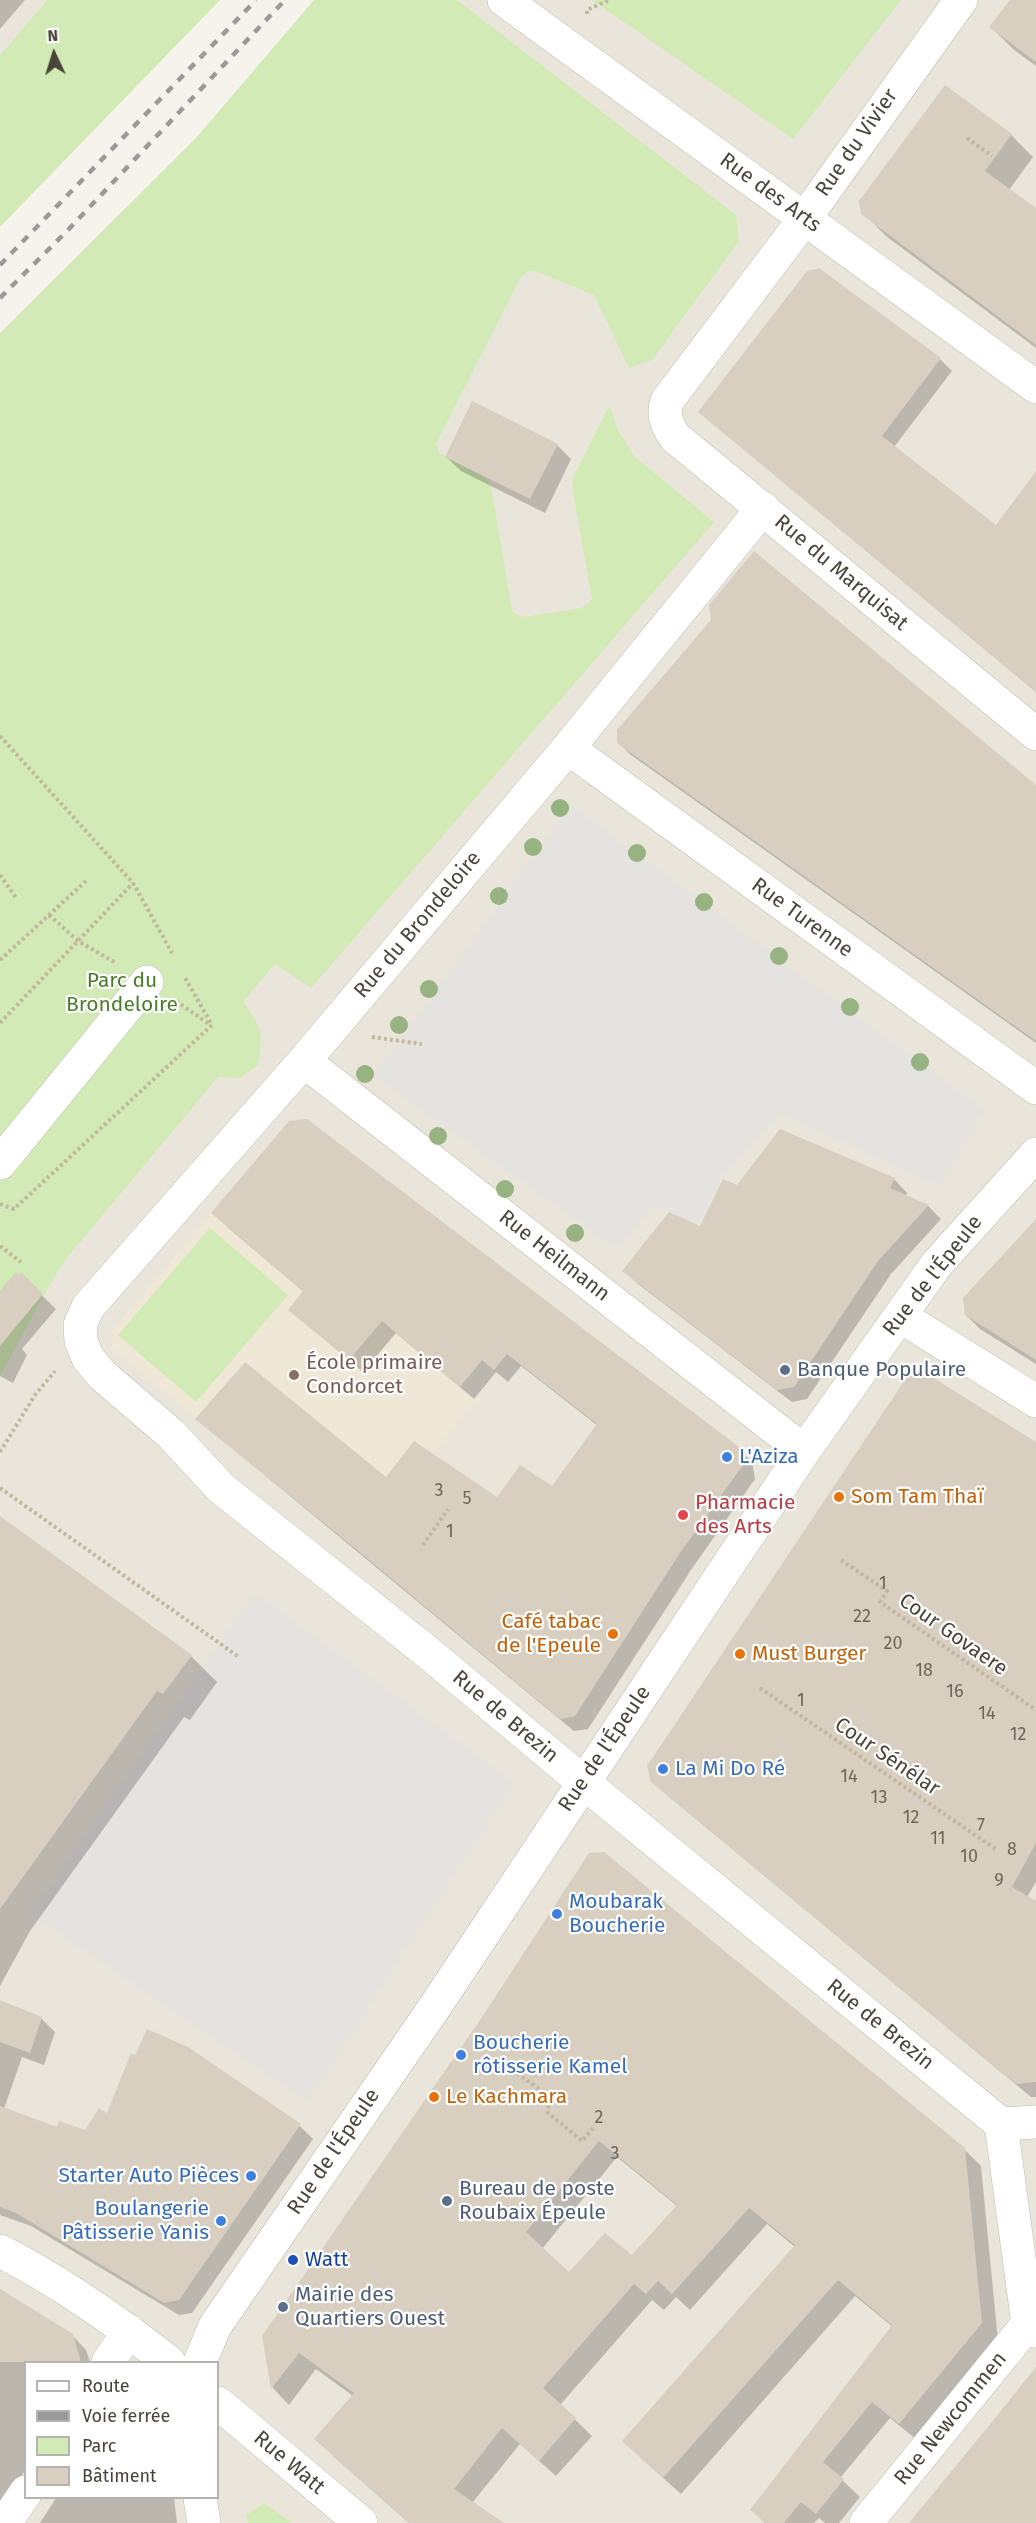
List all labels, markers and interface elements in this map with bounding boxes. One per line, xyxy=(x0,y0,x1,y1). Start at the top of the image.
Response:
north arrow xyxy=(24,24,84,84)
text: N xyxy=(47,26,59,45)
street label: Rue du Vivier xyxy=(811,84,903,202)
street label: Rue des Arts xyxy=(715,148,825,238)
street label: Rue du Marquisat xyxy=(769,510,913,636)
street label: Rue du Brondeloire xyxy=(349,846,487,1004)
street label: Rue Turenne xyxy=(746,873,858,963)
park label: Parc du Brondeloire xyxy=(66,968,178,1018)
street label: Rue Heilmann xyxy=(494,1205,614,1307)
street label: Rue de l'Épeule xyxy=(878,1210,988,1342)
place label: École primaire Condorcet xyxy=(306,1350,443,1400)
place label: Banque Populaire xyxy=(797,1357,966,1383)
marker: Banque Populaire xyxy=(778,1363,792,1377)
marker: École primaire Condorcet xyxy=(287,1368,301,1382)
place label: L'Aziza xyxy=(739,1444,799,1470)
marker: L'Aziza xyxy=(720,1450,734,1464)
house number: 3 xyxy=(435,1480,443,1502)
place label: Som Tam Thaï xyxy=(851,1484,984,1510)
house number: 5 xyxy=(462,1488,472,1510)
place label: Pharmacie des Arts xyxy=(695,1490,795,1540)
marker: Som Tam Thaï xyxy=(832,1490,846,1504)
marker: Pharmacie des Arts xyxy=(676,1508,690,1522)
house number: 1 xyxy=(446,1521,454,1543)
house number: 1 xyxy=(879,1573,887,1595)
street label: Cour Govaere xyxy=(894,1588,1012,1682)
house number: 22 xyxy=(853,1606,871,1628)
place label: Café tabac de l'Epeule xyxy=(496,1609,601,1659)
marker: Café tabac de l'Epeule xyxy=(606,1627,620,1641)
house number: 20 xyxy=(884,1633,902,1655)
place label: Must Burger xyxy=(752,1641,866,1667)
marker: Must Burger xyxy=(733,1647,747,1661)
house number: 18 xyxy=(915,1660,933,1682)
street label: Rue de Brezin xyxy=(447,1665,563,1769)
street label: Rue de l'Épeule xyxy=(554,1681,656,1817)
house number: 16 xyxy=(946,1681,964,1703)
house number: 1 xyxy=(797,1690,805,1712)
house number: 14 xyxy=(978,1703,996,1725)
street label: Cour Sénélar xyxy=(830,1713,944,1801)
house number: 12 xyxy=(1010,1724,1026,1746)
place label: La Mi Do Ré xyxy=(675,1756,785,1782)
marker: La Mi Do Ré xyxy=(656,1762,670,1776)
house number: 14 xyxy=(840,1766,858,1788)
house number: 13 xyxy=(871,1787,887,1809)
house number: 12 xyxy=(903,1807,919,1829)
house number: 7 xyxy=(977,1815,985,1837)
house number: 11 xyxy=(930,1828,946,1850)
house number: 8 xyxy=(1007,1839,1017,1861)
house number: 10 xyxy=(960,1846,978,1868)
house number: 9 xyxy=(994,1870,1004,1892)
place label: Moubarak Boucherie xyxy=(569,1889,666,1939)
marker: Moubarak Boucherie xyxy=(550,1907,564,1921)
street label: Rue de Brezin xyxy=(821,1974,939,2076)
place label: Boucherie rôtisserie Kamel xyxy=(473,2030,627,2080)
marker: Boucherie rôtisserie Kamel xyxy=(454,2048,468,2062)
street label: Rue de l'Épeule xyxy=(283,2084,385,2220)
place label: Le Kachmara xyxy=(446,2084,567,2110)
marker: Le Kachmara xyxy=(427,2090,441,2104)
house number: 2 xyxy=(595,2107,603,2129)
house number: 3 xyxy=(611,2143,619,2165)
place label: Starter Auto Pièces xyxy=(58,2163,239,2189)
marker: Starter Auto Pièces xyxy=(244,2169,258,2183)
place label: Bureau de poste Roubaix Épeule xyxy=(459,2176,615,2226)
marker: Bureau de poste Roubaix Épeule xyxy=(440,2194,454,2208)
place label: Boulangerie Pâtisserie Yanis xyxy=(62,2196,209,2246)
marker: Boulangerie Pâtisserie Yanis xyxy=(214,2214,228,2228)
place label: Watt xyxy=(305,2247,348,2273)
marker: Watt xyxy=(286,2253,300,2267)
place label: Mairie des Quartiers Ouest xyxy=(295,2282,445,2332)
marker: Mairie des Quartiers Ouest xyxy=(276,2300,290,2314)
street label: Rue Newcommen xyxy=(889,2347,1013,2491)
legend xyxy=(24,2361,219,2499)
text: Route xyxy=(82,2375,130,2397)
text: Voie ferrée xyxy=(82,2405,170,2427)
street label: Rue Watt xyxy=(248,2426,330,2500)
text: Parc xyxy=(82,2435,116,2457)
text: Bâtiment xyxy=(82,2465,157,2487)

